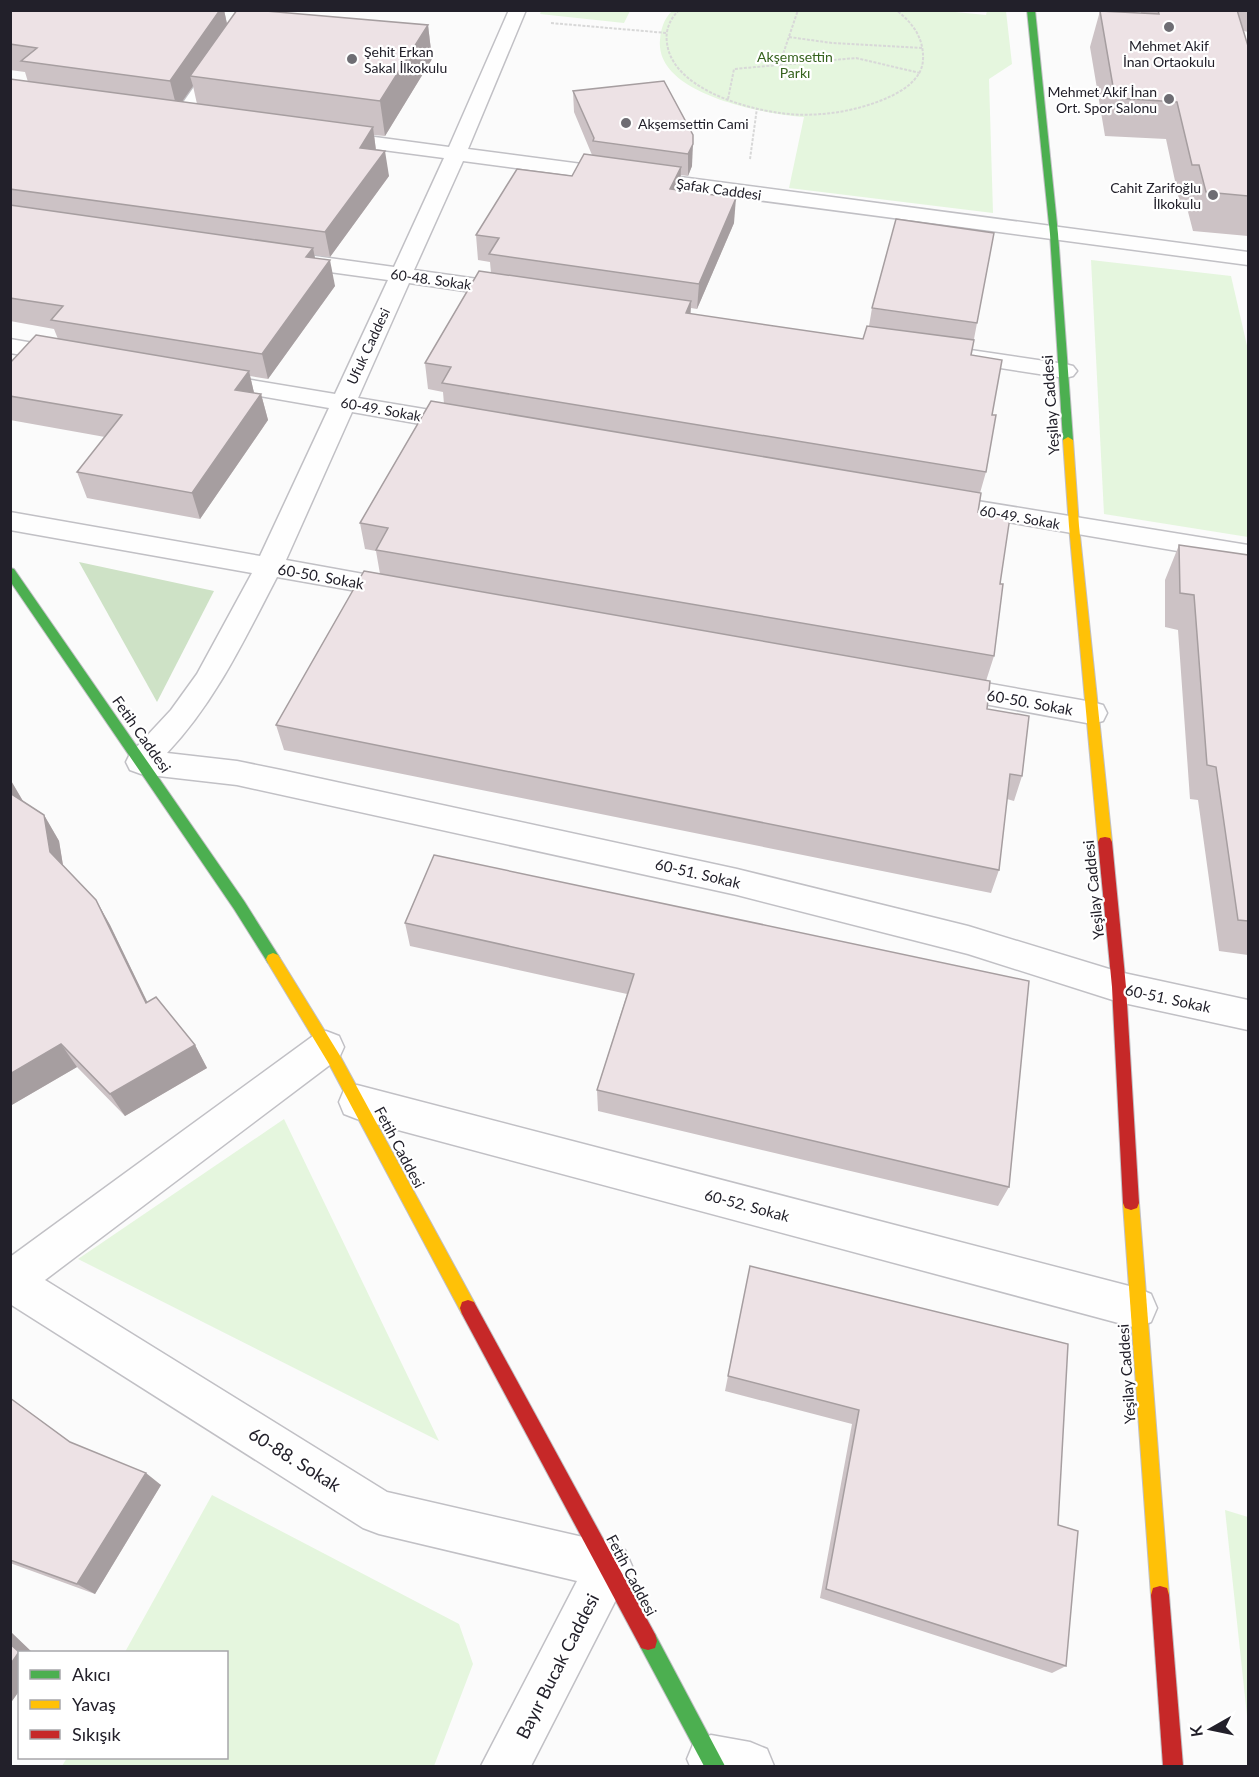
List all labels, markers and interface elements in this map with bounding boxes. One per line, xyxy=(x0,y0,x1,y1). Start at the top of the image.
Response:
marker: Mehmet Akif İnan Ortaokulu xyxy=(1162,20,1176,34)
place label: Mehmet Akif İnan Ortaokulu xyxy=(1123,37,1215,70)
place label: Şehit Erkan Sakal İlkokulu xyxy=(364,43,447,76)
park label: Akşemsettin Parkı xyxy=(757,48,833,81)
marker: Şehit Erkan Sakal İlkokulu xyxy=(345,52,359,66)
place label: Mehmet Akif İnan Ort. Spor Salonu xyxy=(1047,83,1157,116)
marker: Mehmet Akif İnan Ort. Spor Salonu xyxy=(1162,92,1176,106)
place label: Akşemsettin Cami xyxy=(638,115,749,132)
marker: Akşemsettin Cami xyxy=(619,116,633,130)
street label: Şafak Caddesi xyxy=(675,175,763,203)
place label: Cahit Zarifoğlu İlkokulu xyxy=(1110,179,1201,212)
marker: Cahit Zarifoğlu İlkokulu xyxy=(1206,188,1220,202)
street label: 60-48. Sokak xyxy=(390,265,473,293)
street label: Ufuk Caddesi xyxy=(343,305,393,387)
street label: Yeşilay Caddesi xyxy=(1038,354,1062,456)
street label: 60-49. Sokak xyxy=(340,394,423,425)
street label: 60-49. Sokak xyxy=(979,502,1062,533)
street label: 60-50. Sokak xyxy=(277,560,366,592)
street label: 60-50. Sokak xyxy=(986,686,1075,718)
street label: Fetih Caddesi xyxy=(109,692,175,776)
street label: Yeşilay Caddesi xyxy=(1079,839,1107,941)
street label: 60-51. Sokak xyxy=(654,854,743,892)
street label: 60-51. Sokak xyxy=(1124,980,1213,1016)
street label: Fetih Caddesi xyxy=(371,1103,429,1191)
street label: 60-52. Sokak xyxy=(703,1185,792,1225)
street label: Yeşilay Caddesi xyxy=(1114,1323,1138,1425)
street label: 60-88. Sokak xyxy=(245,1422,346,1496)
street label: Fetih Caddesi xyxy=(603,1531,661,1619)
street label: Bayır Bucak Caddesi xyxy=(511,1590,603,1742)
legend xyxy=(18,1651,228,1759)
text: Akıcı xyxy=(72,1663,111,1685)
text: Yavaş xyxy=(72,1693,116,1715)
north arrow xyxy=(1181,1699,1241,1759)
text: Sıkışık xyxy=(72,1723,122,1745)
text: K xyxy=(1185,1724,1206,1738)

